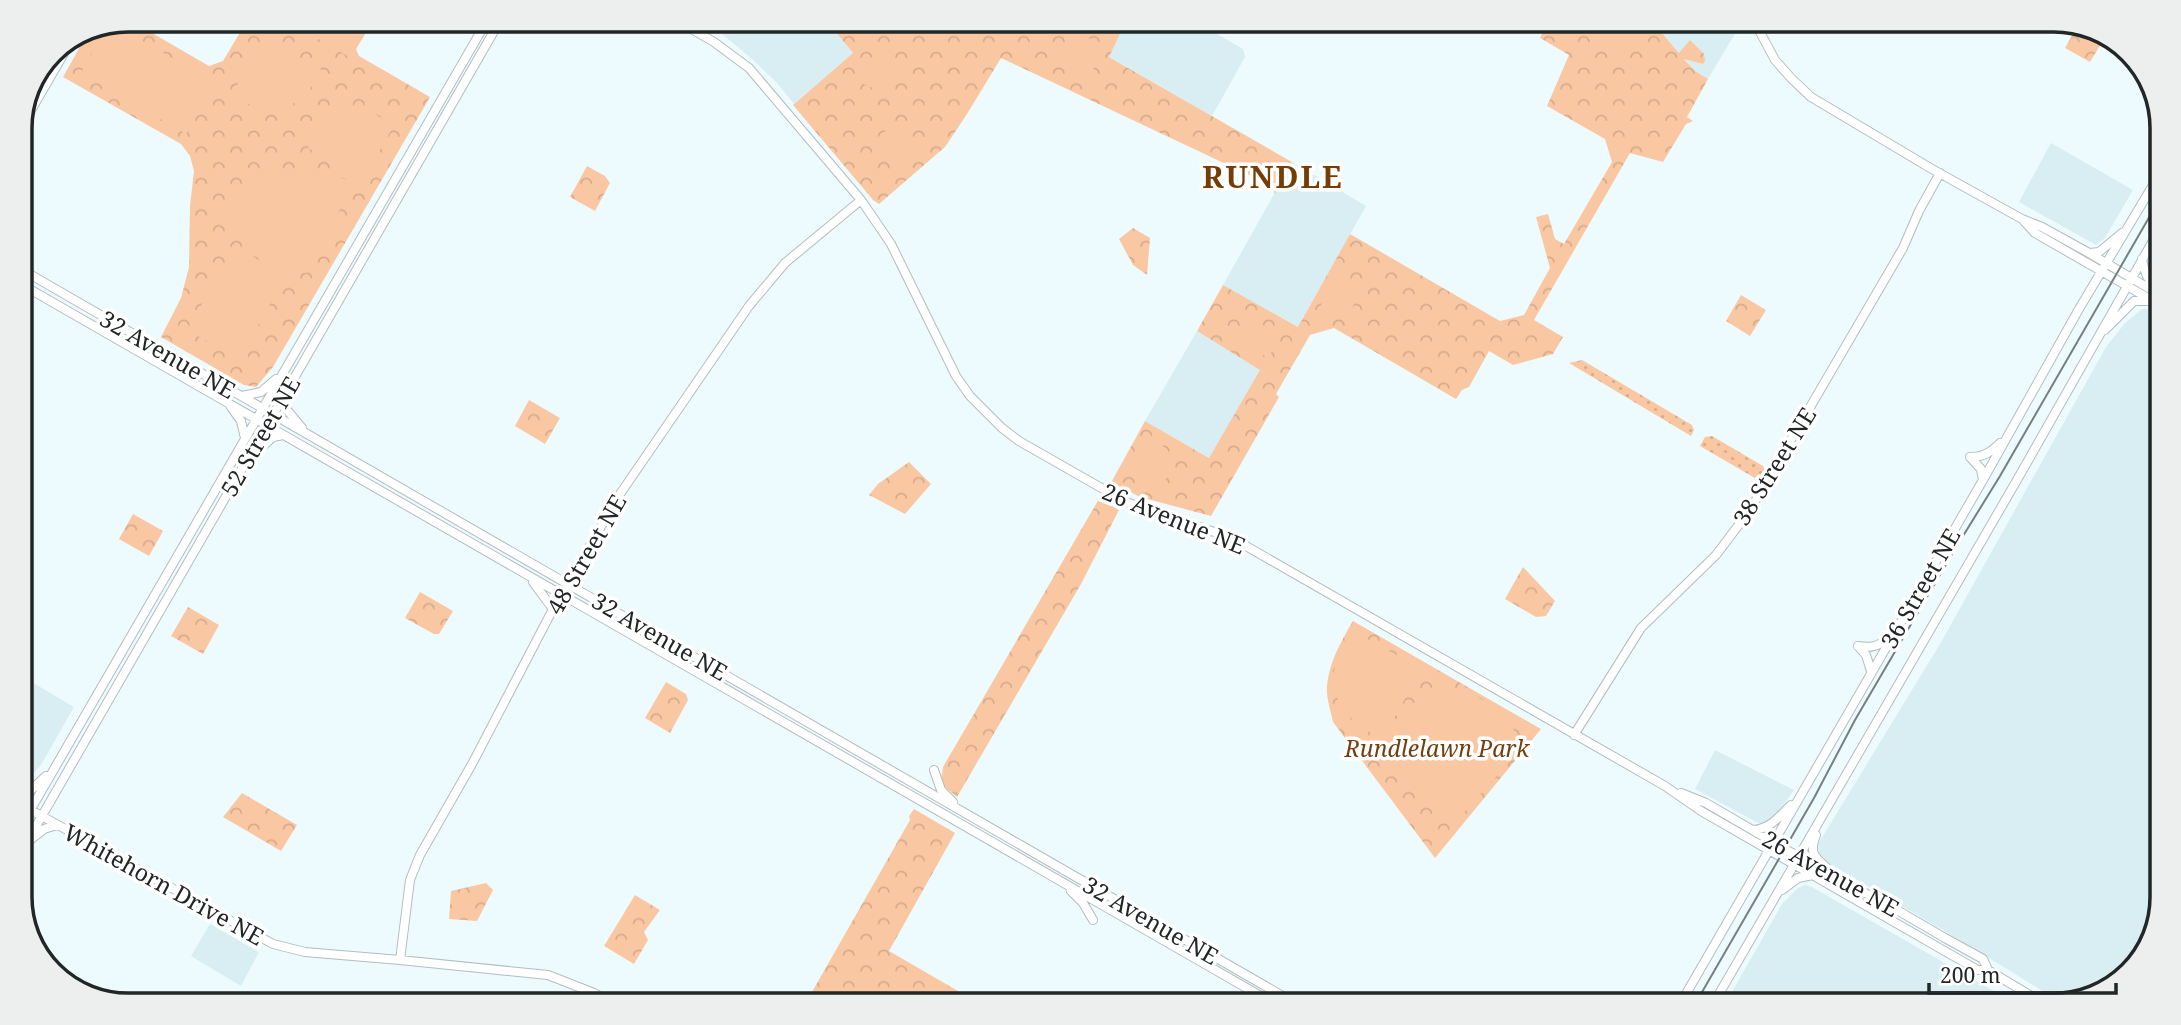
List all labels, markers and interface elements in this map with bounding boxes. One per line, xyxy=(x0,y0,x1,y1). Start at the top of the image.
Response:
district label: RUNDLE xyxy=(1202,156,1344,197)
street label: 32 Avenue NE xyxy=(94,302,242,406)
street label: 52 Street NE xyxy=(213,370,307,502)
street label: 38 Street NE xyxy=(1725,401,1823,531)
street label: 26 Avenue NE xyxy=(1098,475,1250,561)
street label: 48 Street NE xyxy=(539,488,633,620)
street label: 36 Street NE xyxy=(1873,522,1967,654)
street label: 32 Avenue NE xyxy=(586,584,734,688)
park label: Rundlelawn Park xyxy=(1344,732,1530,764)
street label: Whitehorn Drive NE xyxy=(58,816,270,952)
street label: 26 Avenue NE xyxy=(1757,822,1905,924)
street label: 32 Avenue NE xyxy=(1077,868,1225,972)
scale bar xyxy=(1929,951,2116,995)
text: 200 m xyxy=(1940,961,2001,989)

